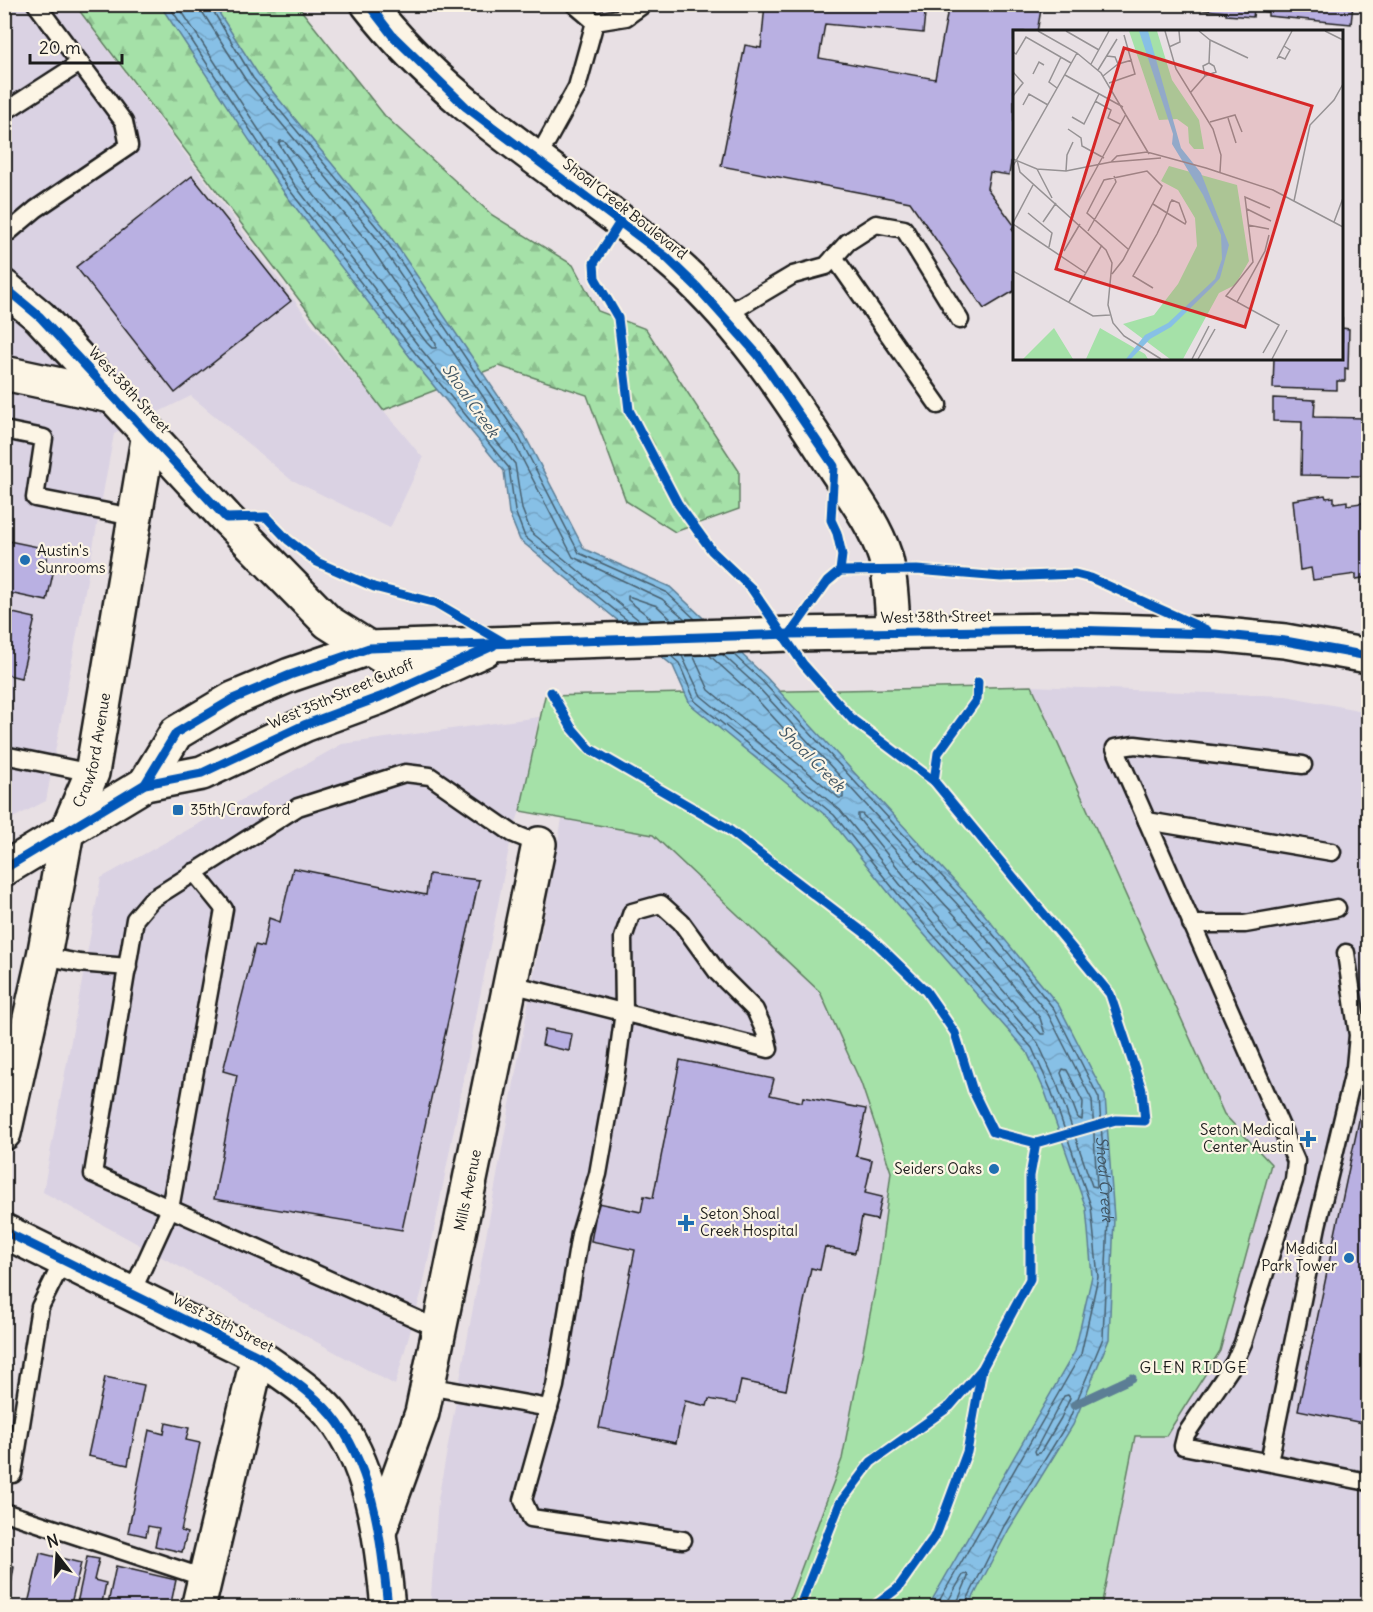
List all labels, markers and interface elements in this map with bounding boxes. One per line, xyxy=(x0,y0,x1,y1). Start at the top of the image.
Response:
scale bar xyxy=(30,27,122,65)
inset map xyxy=(1013,30,1343,360)
text: 20 m xyxy=(39,36,81,59)
street label: Shoal Creek Boulevard xyxy=(559,154,691,263)
street label: West 38th Street xyxy=(85,343,174,437)
water label: Shoal Creek xyxy=(438,359,505,442)
place label: Austin's Sunrooms xyxy=(37,541,106,577)
marker: Austin's Sunrooms xyxy=(18,553,32,567)
street label: West 38th Street xyxy=(880,606,992,627)
street label: West 35th Street Cutoff xyxy=(265,654,417,733)
street label: Crawford Avenue xyxy=(68,691,114,810)
water label: Shoal Creek xyxy=(775,721,851,797)
place label: 35th/Crawford xyxy=(190,800,291,819)
marker: 35th/Crawford xyxy=(171,803,185,817)
place label: Seton Medical Center Austin xyxy=(1200,1120,1294,1156)
marker: Seton Medical Center Austin xyxy=(1299,1130,1317,1148)
water label: Shoal Creek xyxy=(1092,1136,1118,1224)
street label: Mills Avenue xyxy=(450,1148,485,1233)
place label: Seiders Oaks xyxy=(894,1159,982,1178)
marker: Seiders Oaks xyxy=(987,1162,1001,1176)
place label: Seton Shoal Creek Hospital xyxy=(700,1204,798,1240)
marker: Seton Shoal Creek Hospital xyxy=(677,1214,695,1232)
place label: Medical Park Tower xyxy=(1261,1239,1337,1275)
marker: Medical Park Tower xyxy=(1342,1251,1356,1265)
street label: West 35th Street xyxy=(169,1289,277,1356)
district label: GLEN RIDGE xyxy=(1140,1357,1248,1377)
north arrow xyxy=(27,1525,87,1585)
text: N xyxy=(44,1529,61,1552)

